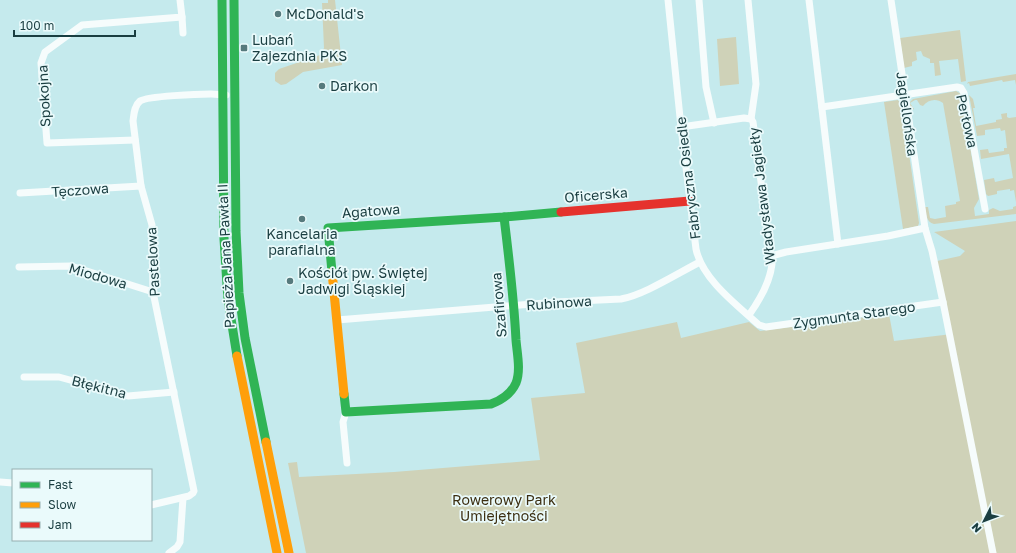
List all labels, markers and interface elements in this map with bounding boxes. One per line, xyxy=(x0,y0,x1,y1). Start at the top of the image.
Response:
place label: McDonald's xyxy=(286,5,364,22)
marker: McDonald's xyxy=(273,9,283,19)
scale bar xyxy=(14,12,135,38)
text: 100 m xyxy=(20,18,54,33)
place label: Lubań Zajezdnia PKS xyxy=(252,31,347,64)
marker: Lubań Zajezdnia PKS xyxy=(239,43,249,53)
street label: Spokojna xyxy=(33,64,54,128)
street label: Jagiellońska xyxy=(893,71,922,157)
place label: Darkon xyxy=(330,77,378,94)
marker: Darkon xyxy=(317,81,327,91)
street label: Perłowa xyxy=(953,92,982,149)
street label: Fabryczna Osiedle xyxy=(672,116,703,240)
street label: Władysława Jagiełły xyxy=(745,126,778,266)
street label: Tęczowa xyxy=(51,179,109,200)
street label: Papieża Jana Pawła II xyxy=(213,183,238,329)
street label: Oficerska xyxy=(564,183,628,206)
street label: Agatowa xyxy=(341,200,401,221)
marker: Kancelaria parafialna xyxy=(297,214,307,224)
place label: Kancelaria parafialna xyxy=(266,225,338,258)
street label: Pastelowa xyxy=(142,227,163,297)
street label: Miodowa xyxy=(67,259,129,292)
place label: Kościół pw. Świętej Jadwigi Śląskiej xyxy=(298,264,428,297)
street label: Szafirowa xyxy=(487,272,510,338)
marker: Kościół pw. Świętej Jadwigi Śląskiej xyxy=(285,276,295,286)
street label: Rubinowa xyxy=(525,292,592,313)
street label: Zygmunta Starego xyxy=(792,298,916,332)
street label: Błękitna xyxy=(70,372,128,402)
legend xyxy=(12,469,152,541)
text: Fast xyxy=(48,477,73,492)
park label: Rowerowy Park Umiejętności xyxy=(452,491,556,524)
text: Slow xyxy=(48,497,76,512)
north arrow xyxy=(964,501,1004,541)
text: Jam xyxy=(48,517,72,532)
text: N xyxy=(969,521,984,535)

